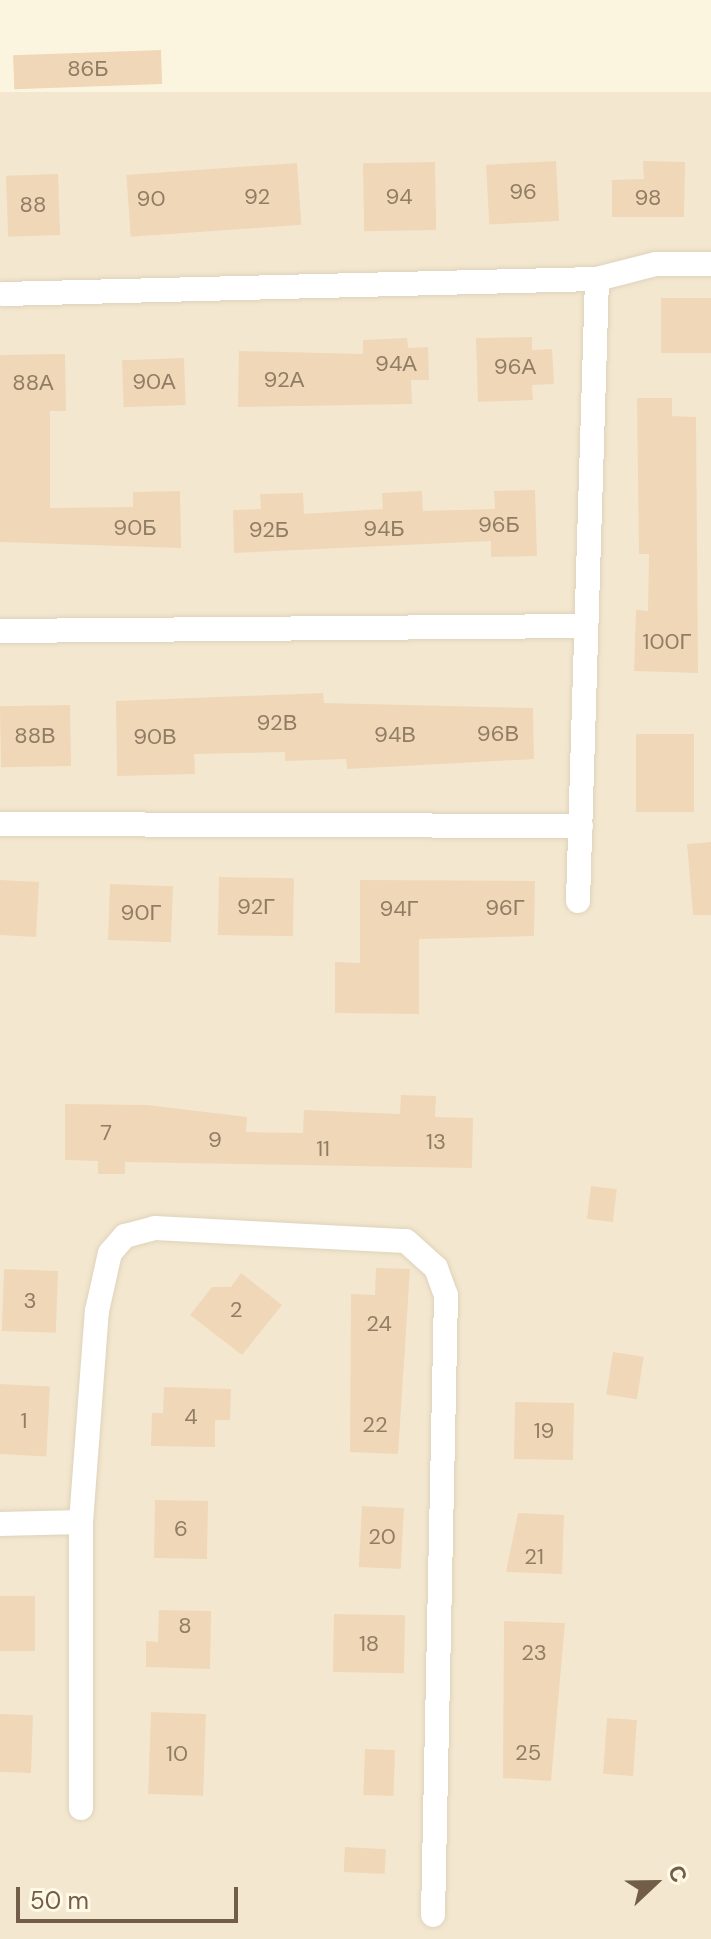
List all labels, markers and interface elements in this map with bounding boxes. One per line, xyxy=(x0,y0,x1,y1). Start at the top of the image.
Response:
house number: 86Б xyxy=(67,56,109,82)
house number: 96 xyxy=(509,179,537,205)
house number: 92 xyxy=(244,184,270,210)
house number: 94 xyxy=(385,184,413,210)
house number: 98 xyxy=(635,185,661,211)
house number: 90 xyxy=(137,186,165,212)
house number: 88 xyxy=(20,192,46,218)
house number: 94А xyxy=(375,351,417,377)
house number: 96А xyxy=(494,354,536,380)
house number: 92А xyxy=(264,367,304,393)
house number: 90А xyxy=(132,369,176,395)
house number: 88А xyxy=(12,370,54,396)
house number: 96Б xyxy=(478,512,520,538)
house number: 90Б xyxy=(113,515,157,541)
house number: 94Б xyxy=(363,516,405,542)
house number: 92Б xyxy=(249,517,289,543)
house number: 100Г xyxy=(643,629,691,655)
house number: 92В xyxy=(257,710,297,736)
house number: 96В xyxy=(477,721,519,747)
house number: 94В xyxy=(374,722,416,748)
house number: 88В xyxy=(14,723,56,749)
house number: 90В xyxy=(133,724,177,750)
house number: 92Г xyxy=(237,894,275,920)
house number: 96Г xyxy=(485,895,525,921)
house number: 94Г xyxy=(379,896,419,922)
house number: 90Г xyxy=(121,900,161,926)
house number: 7 xyxy=(100,1120,112,1146)
house number: 9 xyxy=(208,1127,222,1153)
house number: 13 xyxy=(426,1129,446,1155)
house number: 11 xyxy=(316,1136,330,1162)
house number: 3 xyxy=(23,1288,37,1314)
house number: 2 xyxy=(230,1297,242,1323)
house number: 24 xyxy=(366,1311,392,1337)
house number: 4 xyxy=(184,1404,198,1430)
house number: 1 xyxy=(21,1408,27,1434)
house number: 22 xyxy=(362,1412,388,1438)
house number: 19 xyxy=(534,1418,554,1444)
house number: 6 xyxy=(174,1516,188,1542)
house number: 20 xyxy=(368,1524,396,1550)
house number: 21 xyxy=(524,1544,544,1570)
house number: 8 xyxy=(178,1613,192,1639)
house number: 18 xyxy=(359,1631,379,1657)
house number: 23 xyxy=(521,1640,547,1666)
house number: 25 xyxy=(515,1740,541,1766)
house number: 10 xyxy=(166,1741,188,1767)
north arrow xyxy=(615,1843,695,1923)
text: С xyxy=(661,1861,694,1887)
scale bar xyxy=(20,1871,242,1921)
text: 50 m xyxy=(30,1885,89,1916)

